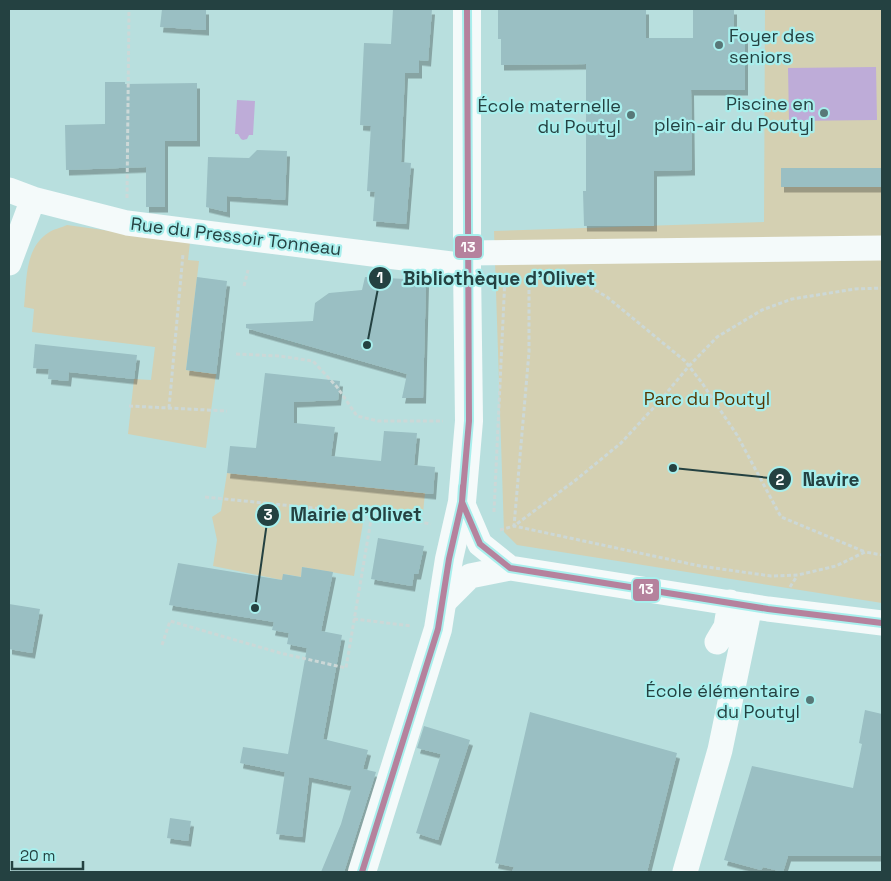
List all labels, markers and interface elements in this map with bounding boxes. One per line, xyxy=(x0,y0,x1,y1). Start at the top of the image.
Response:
place label: Foyer des seniors xyxy=(729,24,815,68)
marker: Foyer des seniors xyxy=(713,39,725,51)
place label: Piscine en plein-air du Poutyl xyxy=(654,92,814,136)
place label: École maternelle du Poutyl xyxy=(477,94,621,138)
marker: Piscine en plein-air du Poutyl xyxy=(818,107,830,119)
marker: École maternelle du Poutyl xyxy=(625,109,637,121)
street label: Rue du Pressoir Tonneau xyxy=(129,212,343,260)
line badge: 13 xyxy=(454,235,483,259)
text: 13 xyxy=(461,238,475,256)
callout: Bibliothèque d'Olivet xyxy=(368,261,605,295)
text: Bibliothèque d'Olivet xyxy=(403,266,595,291)
text: 1 xyxy=(377,268,383,287)
park label: Parc du Poutyl xyxy=(644,387,770,410)
callout: Navire xyxy=(767,462,869,496)
text: Navire xyxy=(803,467,859,492)
text: 2 xyxy=(776,470,785,489)
callout: Mairie d'Olivet xyxy=(256,498,432,532)
text: Mairie d'Olivet xyxy=(290,502,422,527)
text: 3 xyxy=(263,505,273,524)
line badge: 13 xyxy=(632,578,660,602)
text: 13 xyxy=(639,580,653,598)
place label: École élémentaire du Poutyl xyxy=(646,679,800,723)
marker: École élémentaire du Poutyl xyxy=(804,694,816,706)
scale bar xyxy=(12,838,84,870)
text: 20 m xyxy=(20,846,55,865)

